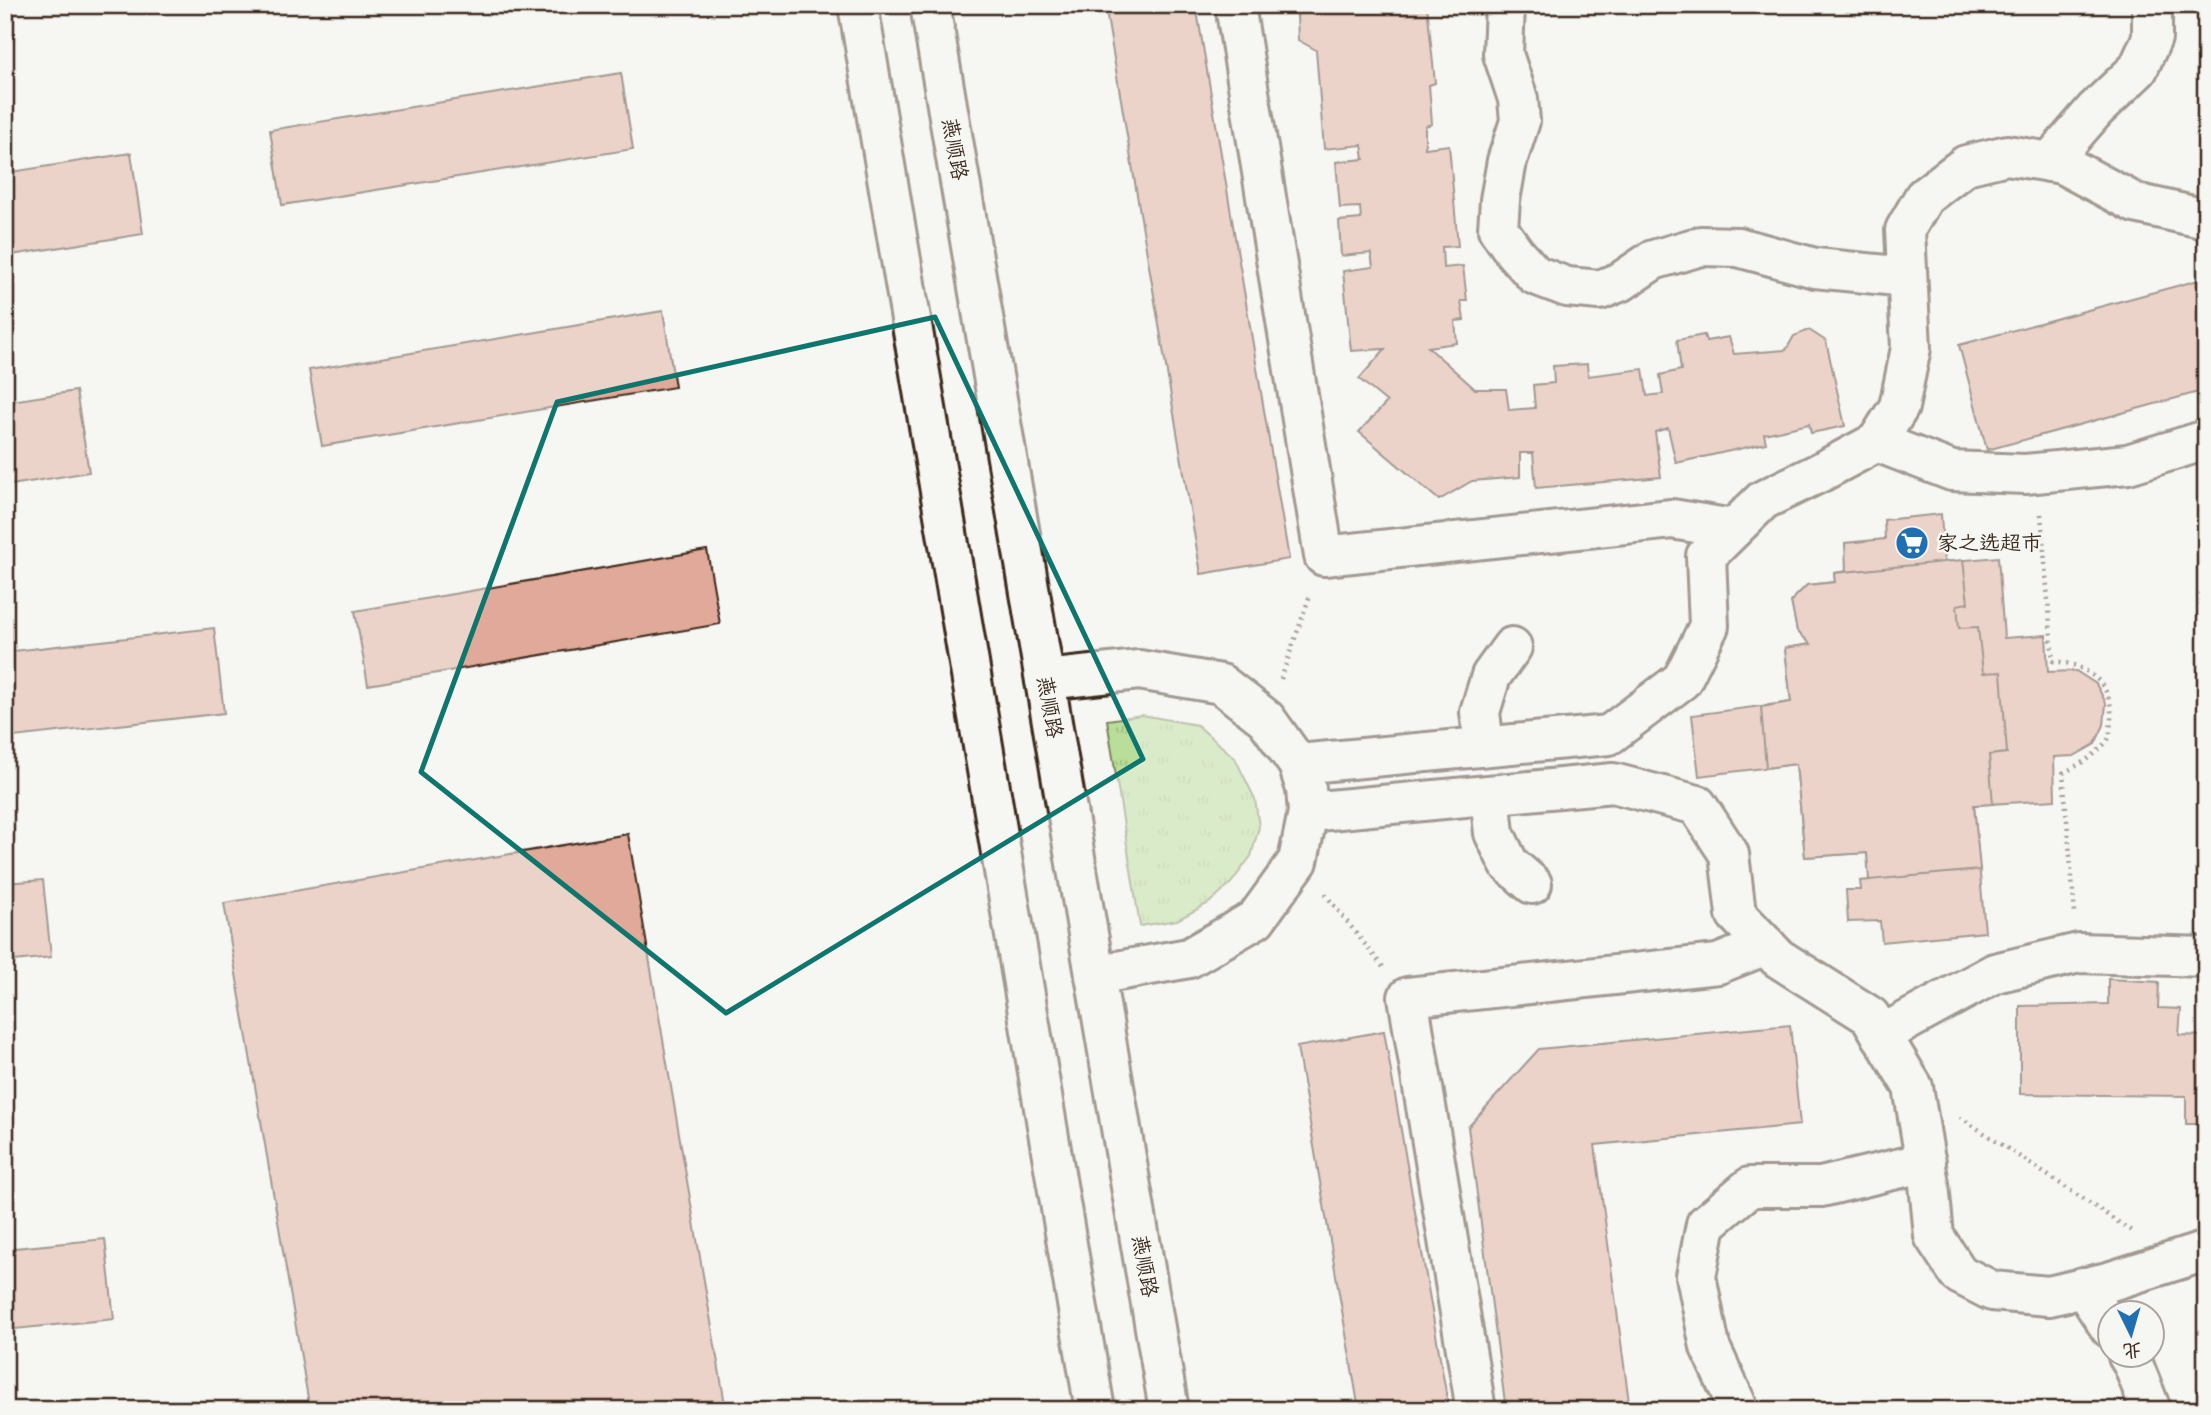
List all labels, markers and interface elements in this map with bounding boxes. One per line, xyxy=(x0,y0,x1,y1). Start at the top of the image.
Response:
street label: 燕顺路 xyxy=(935,116,973,183)
supermarket icon: 家之选超市 xyxy=(1893,524,1931,562)
place label: 家之选超市 xyxy=(1937,530,2042,558)
street label: 燕顺路 xyxy=(1030,674,1068,741)
street label: 燕顺路 xyxy=(1125,1233,1163,1300)
north arrow xyxy=(2096,1300,2166,1370)
text: 北 xyxy=(2122,1336,2143,1363)

